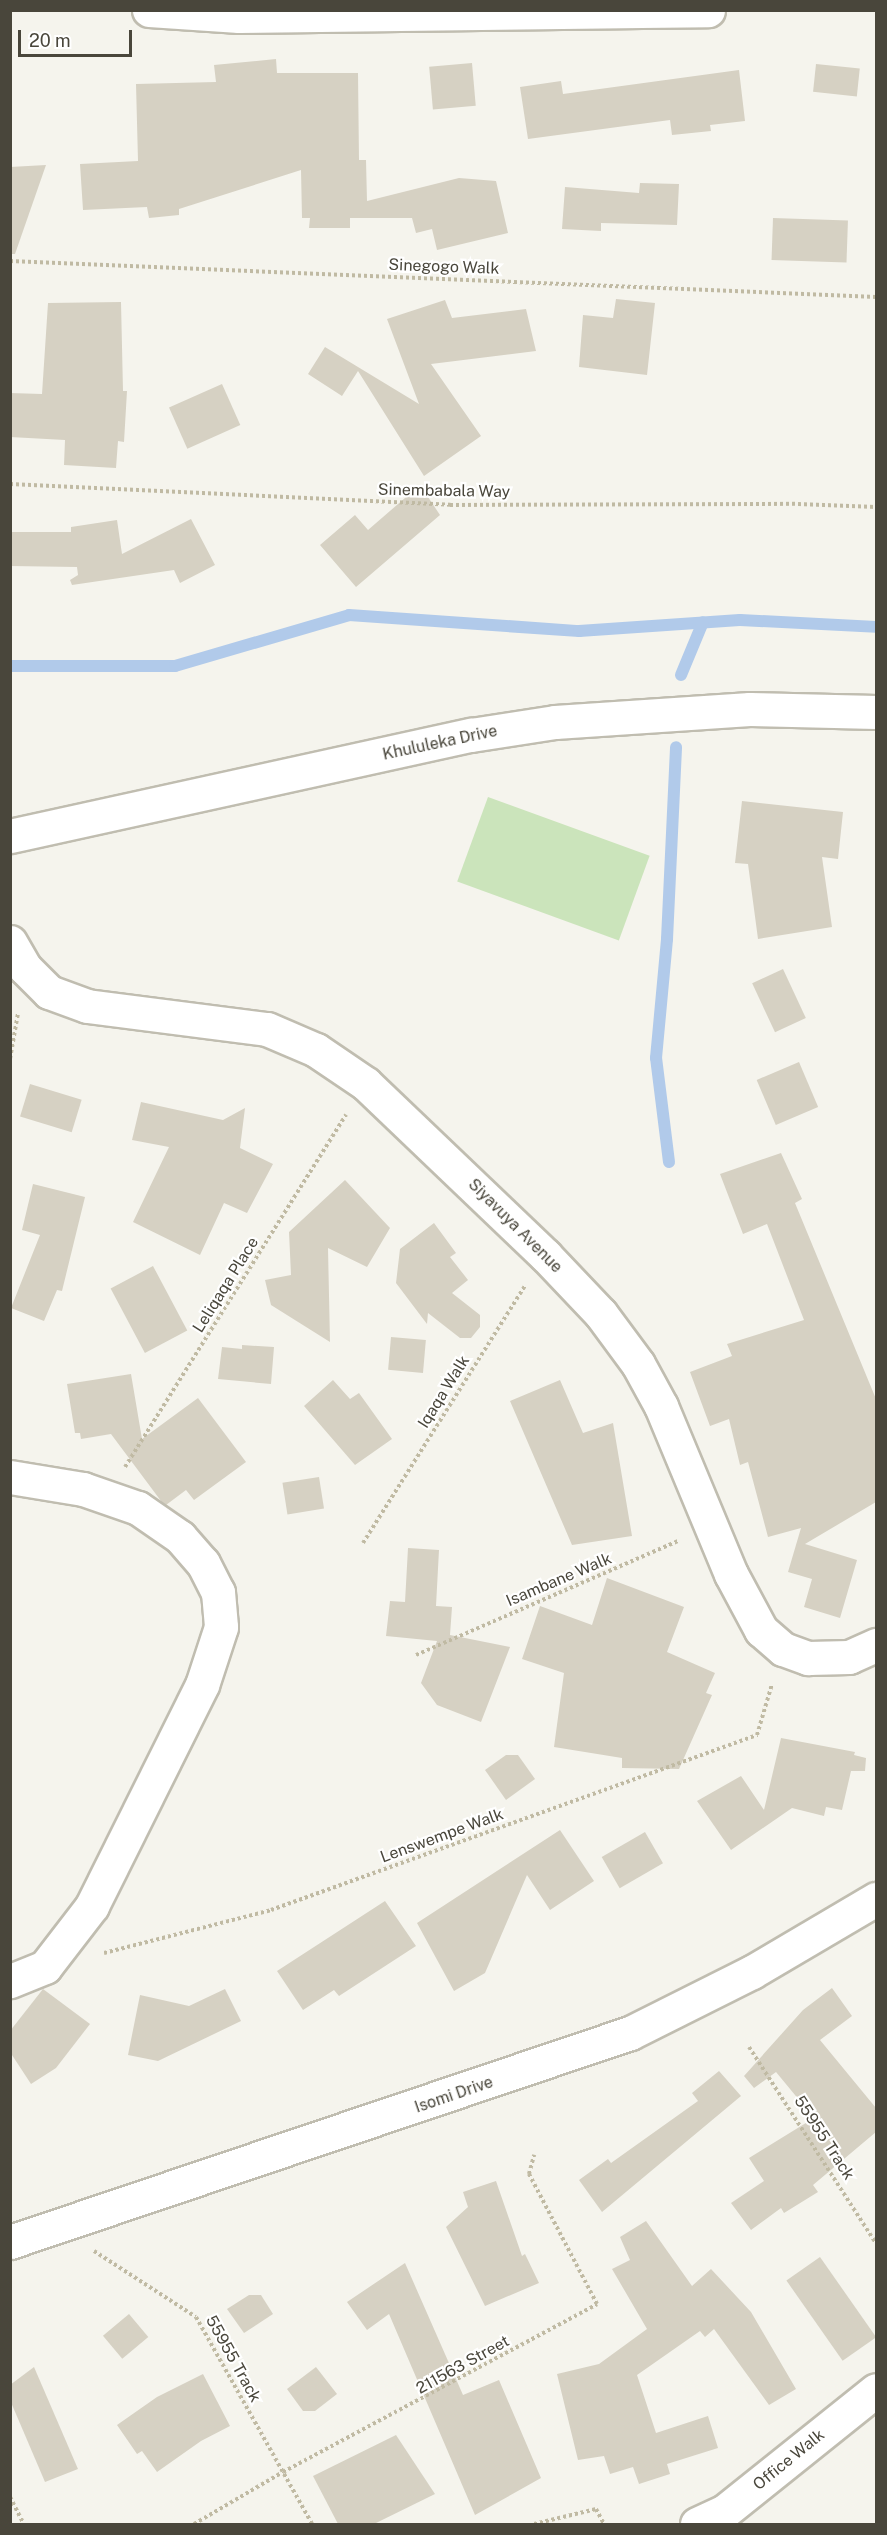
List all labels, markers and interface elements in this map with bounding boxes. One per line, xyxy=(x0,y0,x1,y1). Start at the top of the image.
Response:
scale bar xyxy=(21,18,135,56)
text: 20 m xyxy=(29,30,71,51)
street label: Sinegogo Walk xyxy=(388,255,500,279)
street label: Sinembabala Way xyxy=(377,480,511,502)
street label: Khululeka Drive xyxy=(381,721,499,765)
street label: Siyavuya Avenue xyxy=(464,1175,566,1277)
street label: Leliqaqa Place xyxy=(189,1234,263,1336)
street label: Iqaqa Walk xyxy=(414,1352,474,1432)
street label: Isambane Walk xyxy=(503,1549,615,1611)
street label: Lenswempe Walk xyxy=(378,1805,506,1867)
street label: Isomi Drive xyxy=(412,2073,496,2117)
street label: 55955 Track xyxy=(790,2092,858,2184)
street label: 55955 Track xyxy=(201,2312,265,2406)
street label: 211563 Street xyxy=(413,2332,513,2398)
street label: Office Walk xyxy=(749,2425,829,2495)

